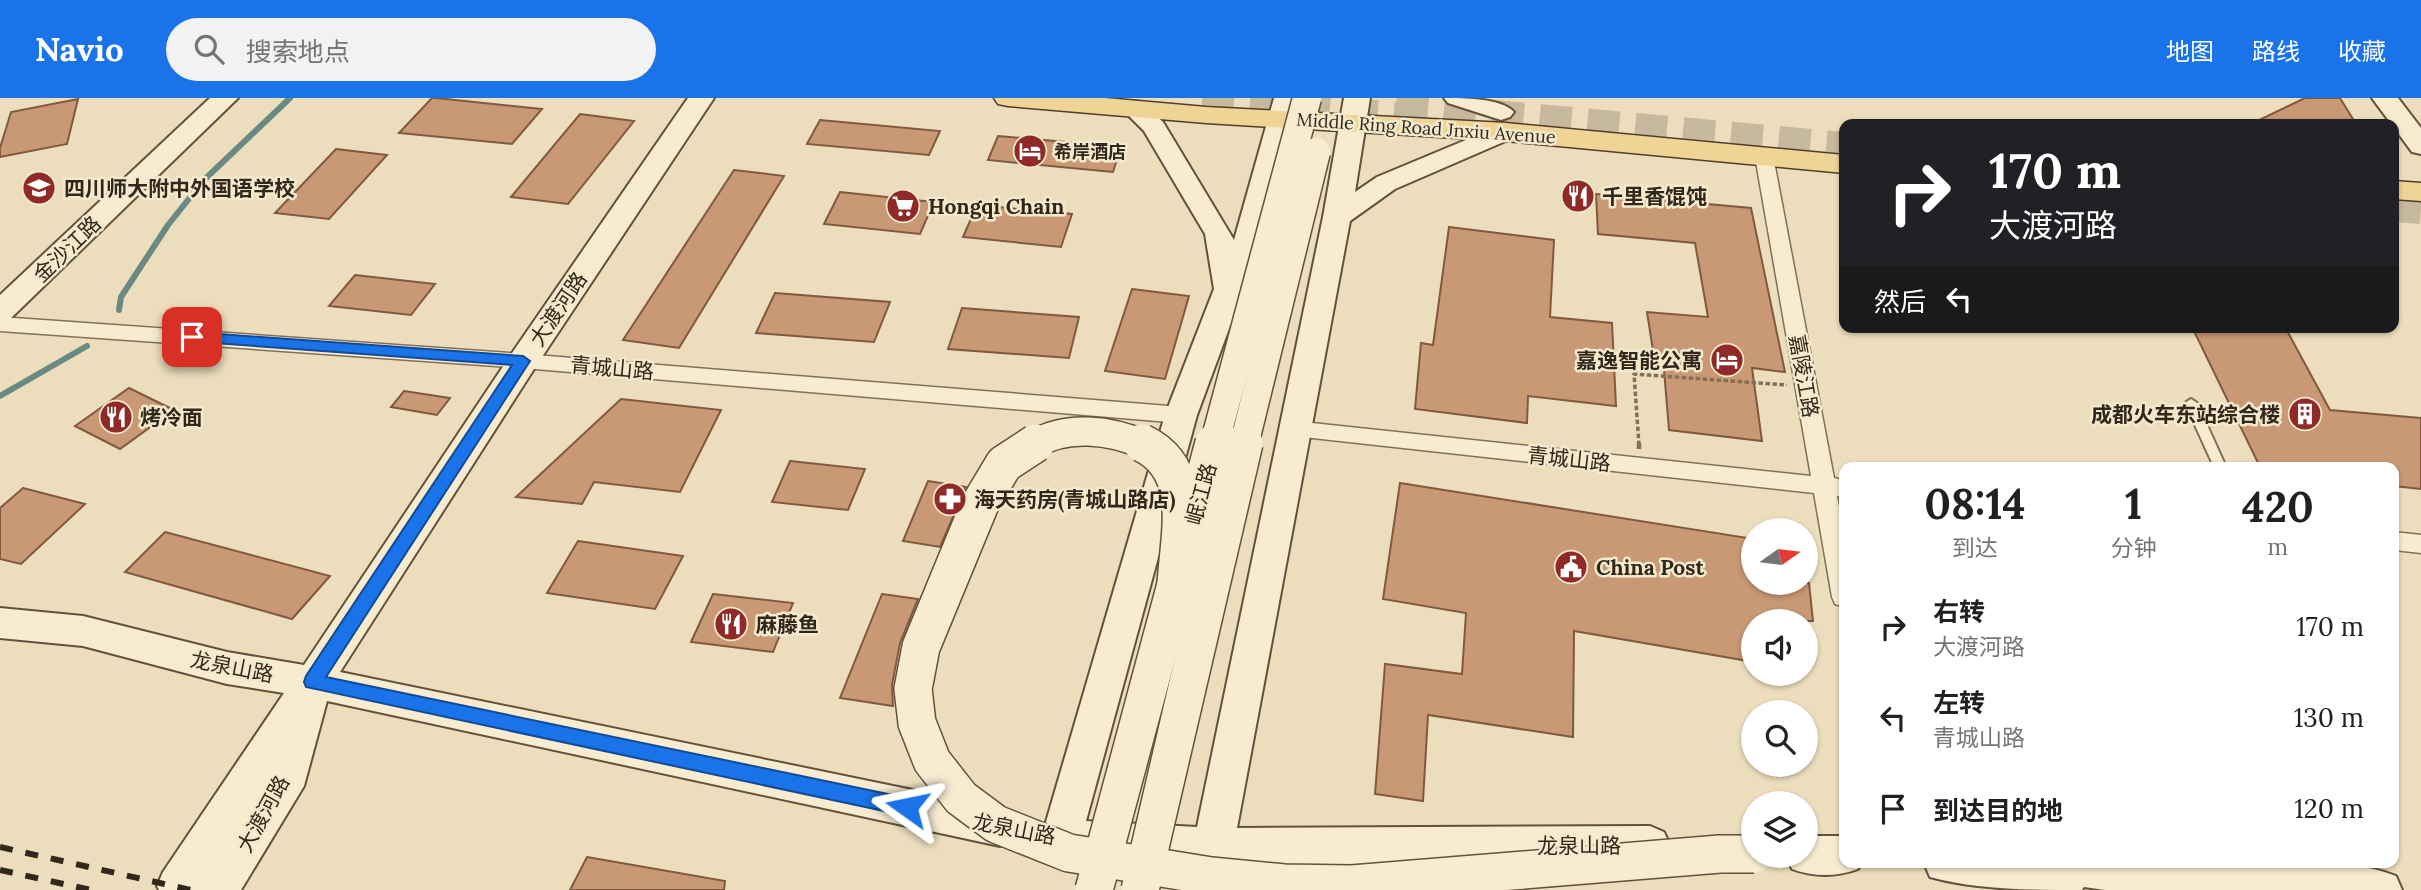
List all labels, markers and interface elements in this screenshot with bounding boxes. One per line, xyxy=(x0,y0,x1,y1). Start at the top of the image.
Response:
search box xyxy=(166,18,656,81)
text: Navio xyxy=(35,28,124,70)
icon: search xyxy=(190,30,228,68)
text: 搜索地点 xyxy=(246,35,350,68)
text: 地图 xyxy=(2166,36,2214,67)
text: 路线 xyxy=(2252,36,2300,67)
text: 收藏 xyxy=(2338,36,2386,67)
street label: Middle Ring Road Jnxiu Avenue xyxy=(1296,107,1557,149)
hotel icon: 希岸酒店 xyxy=(1011,132,1049,170)
text: 170 m xyxy=(1989,139,2121,201)
place label: 希岸酒店 xyxy=(1054,140,1126,163)
icon: right xyxy=(1874,147,1965,238)
school or university icon: 四川师大附中外国语学校 xyxy=(20,169,58,207)
place label: 四川师大附中外国语学校 xyxy=(64,175,295,202)
restaurant icon: 千里香馄饨 xyxy=(1559,177,1597,215)
place label: 千里香馄饨 xyxy=(1602,183,1707,210)
supermarket icon: Hongqi Chain xyxy=(884,187,922,225)
place label: Hongqi Chain xyxy=(928,193,1064,220)
text: 大渡河路 xyxy=(1989,205,2117,246)
street label: 金沙江路 xyxy=(27,210,107,288)
street label: 大渡河路 xyxy=(523,267,593,351)
icon: left xyxy=(1940,280,1978,318)
text: 然后 xyxy=(1874,285,1926,318)
pin xyxy=(162,307,222,367)
icon: arrive xyxy=(173,318,211,356)
street label: 嘉陵江路 xyxy=(1783,332,1825,420)
hotel icon: 嘉逸智能公寓 xyxy=(1708,341,1746,379)
place label: 嘉逸智能公寓 xyxy=(1576,347,1702,374)
street label: 青城山路 xyxy=(569,351,655,385)
building icon: 成都火车东站综合楼 xyxy=(2286,395,2324,433)
restaurant icon: 烤冷面 xyxy=(97,398,135,436)
place label: 成都火车东站综合楼 xyxy=(2091,401,2280,428)
place label: 烤冷面 xyxy=(140,404,203,431)
street label: 青城山路 xyxy=(1526,441,1612,477)
street label: 岷江路 xyxy=(1180,460,1222,528)
text: 08:14 xyxy=(1924,477,2025,531)
text: 1 xyxy=(2125,477,2142,531)
pharmacy icon: 海天药房(青城山路店) xyxy=(931,480,969,518)
text: 420 xyxy=(2242,480,2314,534)
place label: 海天药房(青城山路店) xyxy=(974,486,1175,513)
north arrow xyxy=(1741,518,1818,595)
map controls xyxy=(1741,518,1818,868)
text: m xyxy=(2267,532,2288,561)
text: 到达 xyxy=(1952,533,1998,562)
text: 分钟 xyxy=(2111,533,2157,562)
public building icon: China Post xyxy=(1552,548,1590,586)
place label: China Post xyxy=(1596,554,1704,581)
text: 右转 xyxy=(1933,595,1985,628)
restaurant icon: 麻藤鱼 xyxy=(712,605,750,643)
icon: right xyxy=(1874,608,1912,646)
button: sound xyxy=(1741,609,1818,686)
text: 170 m xyxy=(2296,610,2364,643)
place label: 麻藤鱼 xyxy=(756,611,819,638)
text: 大渡河路 xyxy=(1933,632,2025,661)
street label: 龙泉山路 xyxy=(188,646,276,688)
text: 左转 xyxy=(1933,686,1985,719)
icon: left xyxy=(1874,699,1912,737)
button: search xyxy=(1741,700,1818,777)
text: 130 m xyxy=(2294,701,2364,734)
text: 青城山路 xyxy=(1933,723,2025,752)
position arrow xyxy=(870,770,944,844)
street label: 大渡河路 xyxy=(231,771,295,857)
icon: arrive xyxy=(1874,790,1912,828)
button: layers xyxy=(1741,791,1818,868)
text: 120 m xyxy=(2294,792,2364,825)
text: 到达目的地 xyxy=(1933,794,2063,827)
street label: 龙泉山路 xyxy=(970,808,1058,850)
street label: 龙泉山路 xyxy=(1537,832,1621,859)

